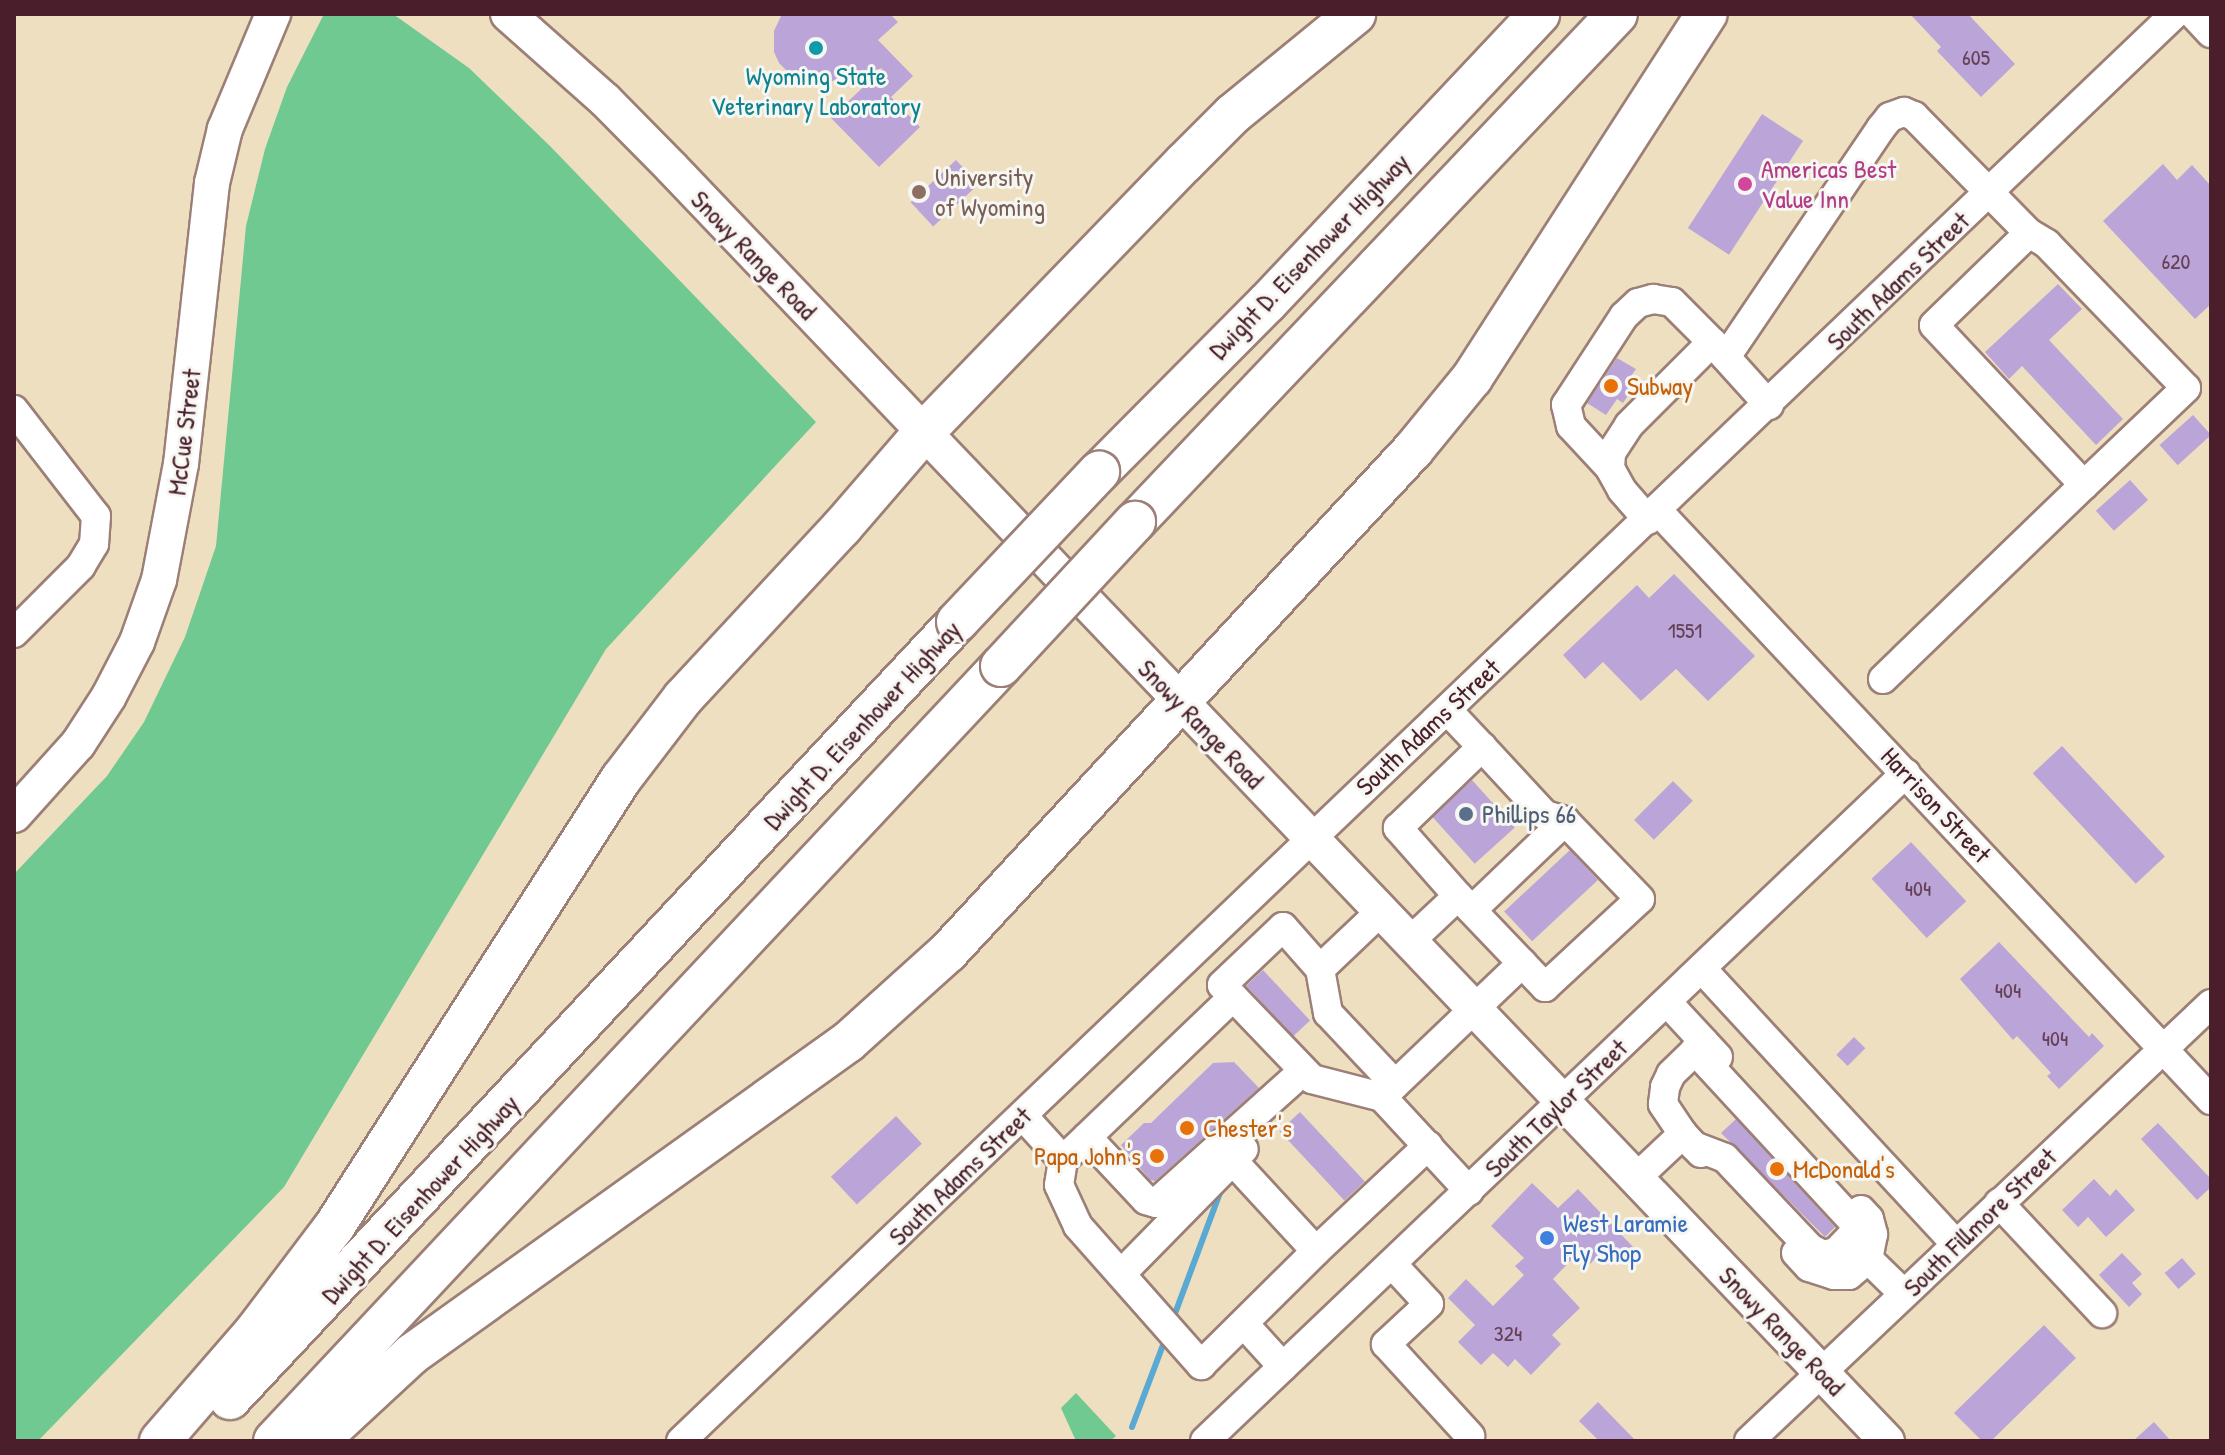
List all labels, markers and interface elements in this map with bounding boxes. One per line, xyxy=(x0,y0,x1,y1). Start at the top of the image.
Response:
marker: Wyoming State Veterinary Laboratory xyxy=(807,39,825,57)
house number: 605 xyxy=(1962,45,1990,71)
place label: Wyoming State Veterinary Laboratory xyxy=(711,60,921,122)
street label: Dwight D. Eisenhower Highway xyxy=(1202,146,1416,366)
place label: Americas Best Value Inn xyxy=(1761,153,1896,214)
place label: University of Wyoming xyxy=(935,161,1045,222)
marker: Americas Best Value Inn xyxy=(1736,175,1754,193)
marker: University of Wyoming xyxy=(910,183,928,201)
street label: Snowy Range Road xyxy=(685,184,823,326)
street label: South Adams Street xyxy=(1820,205,1976,357)
house number: 620 xyxy=(2162,249,2190,275)
street label: McCue Street xyxy=(161,367,207,497)
place label: Subway xyxy=(1627,370,1693,402)
marker: Subway xyxy=(1602,377,1620,395)
street label: Dwight D. Eisenhower Highway xyxy=(757,614,967,836)
house number: 1551 xyxy=(1668,618,1702,644)
street label: South Adams Street xyxy=(1349,652,1507,802)
street label: Snowy Range Road xyxy=(1132,653,1270,795)
street label: Harrison Street xyxy=(1874,741,1998,869)
place label: Phillips 66 xyxy=(1482,798,1576,830)
marker: Phillips 66 xyxy=(1457,805,1475,823)
house number: 404 xyxy=(1905,876,1931,902)
house number: 404 xyxy=(1995,978,2021,1004)
house number: 404 xyxy=(2042,1026,2068,1052)
street label: South Taylor Street xyxy=(1478,1032,1634,1184)
street label: Dwight D. Eisenhower Highway xyxy=(315,1088,525,1310)
street label: South Adams Street xyxy=(882,1100,1038,1252)
place label: Chester's xyxy=(1203,1112,1292,1144)
marker: Chester's xyxy=(1178,1119,1196,1137)
place label: Papa John's xyxy=(1034,1140,1141,1172)
street label: South Fillmore Street xyxy=(1897,1141,2063,1303)
marker: Papa John's xyxy=(1148,1147,1166,1165)
place label: McDonald's xyxy=(1793,1153,1895,1185)
marker: McDonald's xyxy=(1768,1160,1786,1178)
place label: West Laramie Fly Shop xyxy=(1563,1207,1688,1268)
marker: West Laramie Fly Shop xyxy=(1538,1229,1556,1247)
street label: Snowy Range Road xyxy=(1713,1260,1851,1402)
house number: 324 xyxy=(1494,1321,1522,1347)

